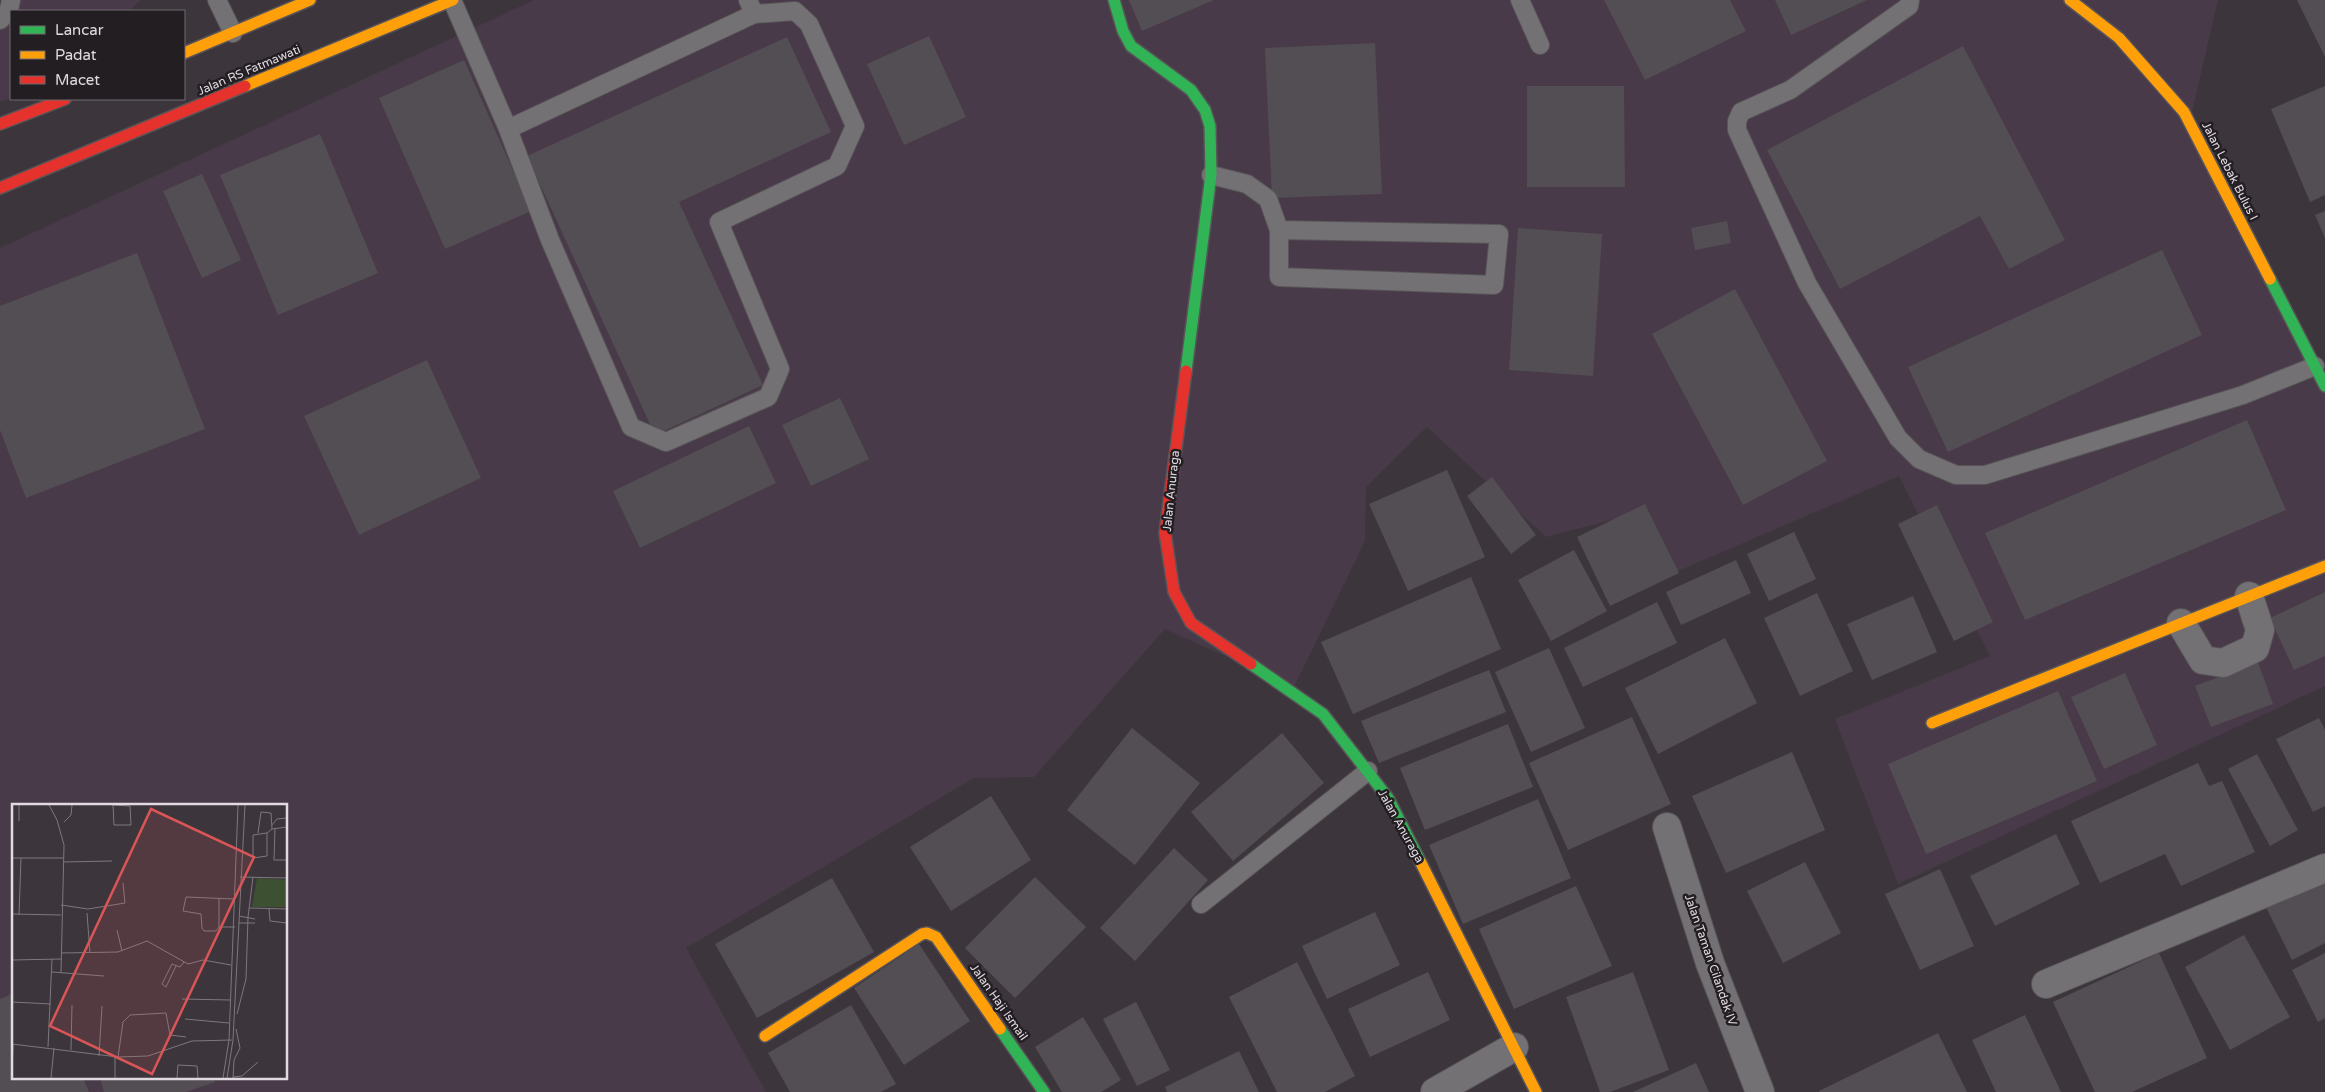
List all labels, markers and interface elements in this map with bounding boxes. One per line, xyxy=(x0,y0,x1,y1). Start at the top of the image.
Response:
legend xyxy=(10,10,185,100)
text: Lancar xyxy=(55,21,104,39)
street label: Jalan RS Fatmawati xyxy=(195,42,303,98)
text: Padat xyxy=(55,46,97,64)
text: Macet xyxy=(55,71,100,89)
street label: Jalan Lebak Bulus I xyxy=(2199,120,2261,222)
street label: Jalan Anuraga xyxy=(1160,450,1182,532)
street label: Jalan Anuraga xyxy=(1375,787,1427,865)
inset map xyxy=(12,804,288,1080)
street label: Jalan Taman Cilandak IV xyxy=(1682,893,1740,1028)
street label: Jalan Haji Ismail xyxy=(967,961,1031,1043)

